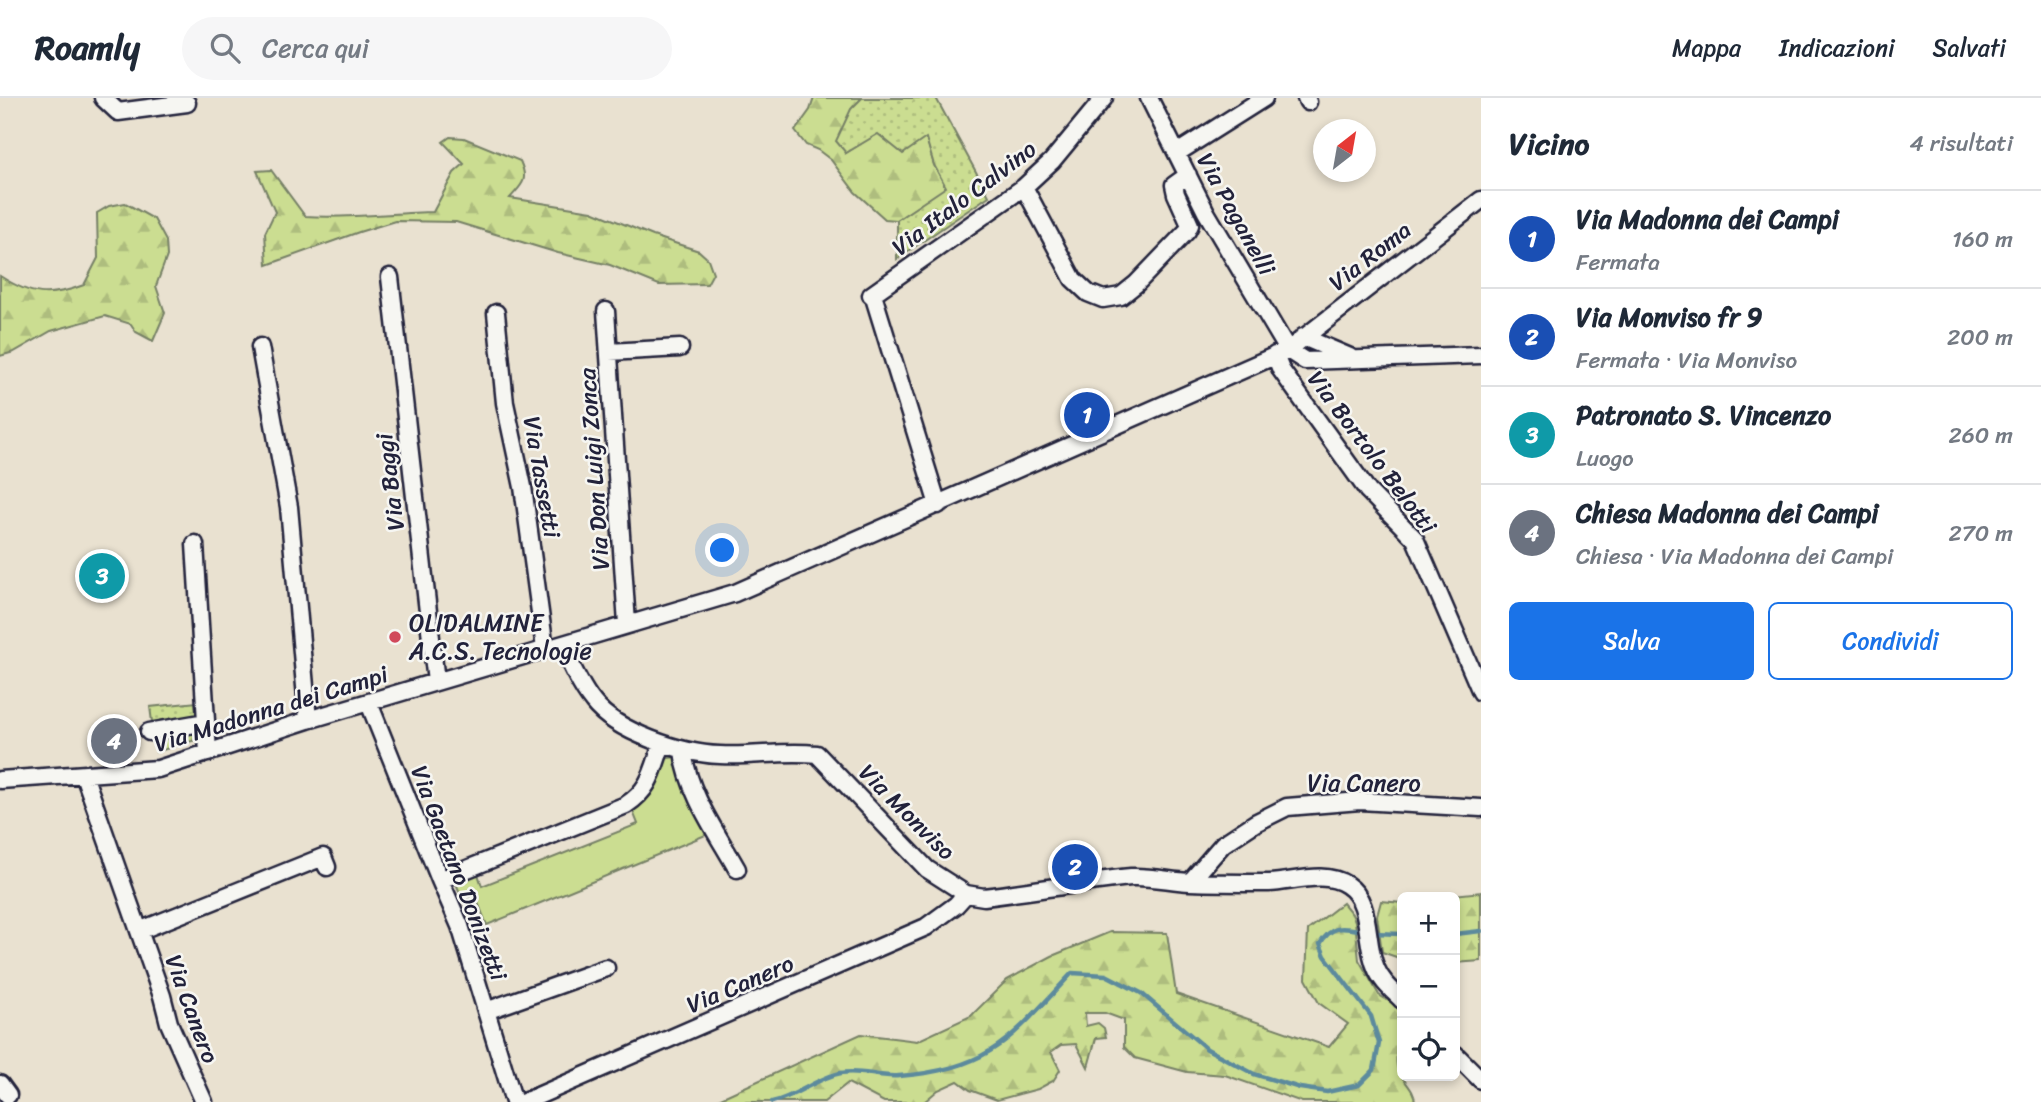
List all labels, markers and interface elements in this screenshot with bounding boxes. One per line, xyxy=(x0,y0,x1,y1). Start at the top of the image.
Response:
search box xyxy=(182,17,672,80)
text: Roamly xyxy=(35,19,140,77)
text: Cerca qui xyxy=(262,25,369,71)
text: Mappa xyxy=(1672,27,1741,69)
text: Indicazioni xyxy=(1779,27,1895,69)
text: Salvati xyxy=(1933,27,2006,69)
icon: search xyxy=(206,29,244,67)
text: Vicino xyxy=(1509,117,1589,171)
north arrow xyxy=(1313,119,1376,182)
text: 4 risultati xyxy=(1909,123,2013,164)
street label: Via Italo Calvino xyxy=(882,129,1046,267)
street label: Via Paganelli xyxy=(1185,145,1287,284)
text: Via Madonna dei Campi xyxy=(1576,196,1839,242)
street label: Via Roma xyxy=(1319,210,1421,302)
text: 1 xyxy=(1527,219,1537,260)
text: 160 m xyxy=(1952,219,2013,260)
text: Fermata xyxy=(1576,242,1660,283)
text: Via Monviso fr 9 xyxy=(1576,294,1762,340)
text: 2 xyxy=(1525,317,1539,358)
text: 200 m xyxy=(1947,317,2013,358)
text: Fermata · Via Monviso xyxy=(1576,340,1797,381)
street label: Via Bortolo Belotti xyxy=(1296,361,1449,544)
street label: Via Don Luigi Zonca xyxy=(566,366,622,571)
pin: 1 xyxy=(1064,389,1110,441)
text: Patronato S. Vincenzo xyxy=(1576,392,1831,438)
street label: Via Tassetti xyxy=(511,413,574,542)
text: 3 xyxy=(1526,415,1538,456)
text: 260 m xyxy=(1948,415,2013,456)
street label: Via Baggi xyxy=(363,430,417,533)
text: Luogo xyxy=(1576,438,1634,479)
text: Chiesa Madonna dei Campi xyxy=(1576,490,1878,536)
text: 4 xyxy=(1525,513,1539,554)
text: 270 m xyxy=(1948,513,2013,554)
your location xyxy=(705,533,739,567)
text: Chiesa · Via Madonna dei Campi xyxy=(1576,536,1893,577)
pin: 3 xyxy=(79,550,125,602)
place label: OLIDALMINE A.C.S. Tecnologie xyxy=(408,602,592,672)
button: Salva xyxy=(1509,602,1754,680)
button: Condividi xyxy=(1768,602,2013,680)
marker: OLIDALMINE A.C.S. Tecnologie xyxy=(387,629,403,645)
street label: Via Madonna dei Campi xyxy=(149,653,394,765)
pin: 4 xyxy=(91,715,137,767)
street label: Via Monviso xyxy=(848,753,966,871)
street label: Via Gaetano Donizetti xyxy=(399,759,520,988)
street label: Via Canero xyxy=(1307,762,1421,804)
pin: 2 xyxy=(1052,841,1098,893)
map controls xyxy=(1397,892,1460,1081)
button: + xyxy=(1397,892,1460,955)
street label: Via Canero xyxy=(680,942,800,1026)
street label: Via Canero xyxy=(153,948,231,1070)
button: − xyxy=(1397,955,1460,1018)
button: locate xyxy=(1397,1018,1460,1081)

